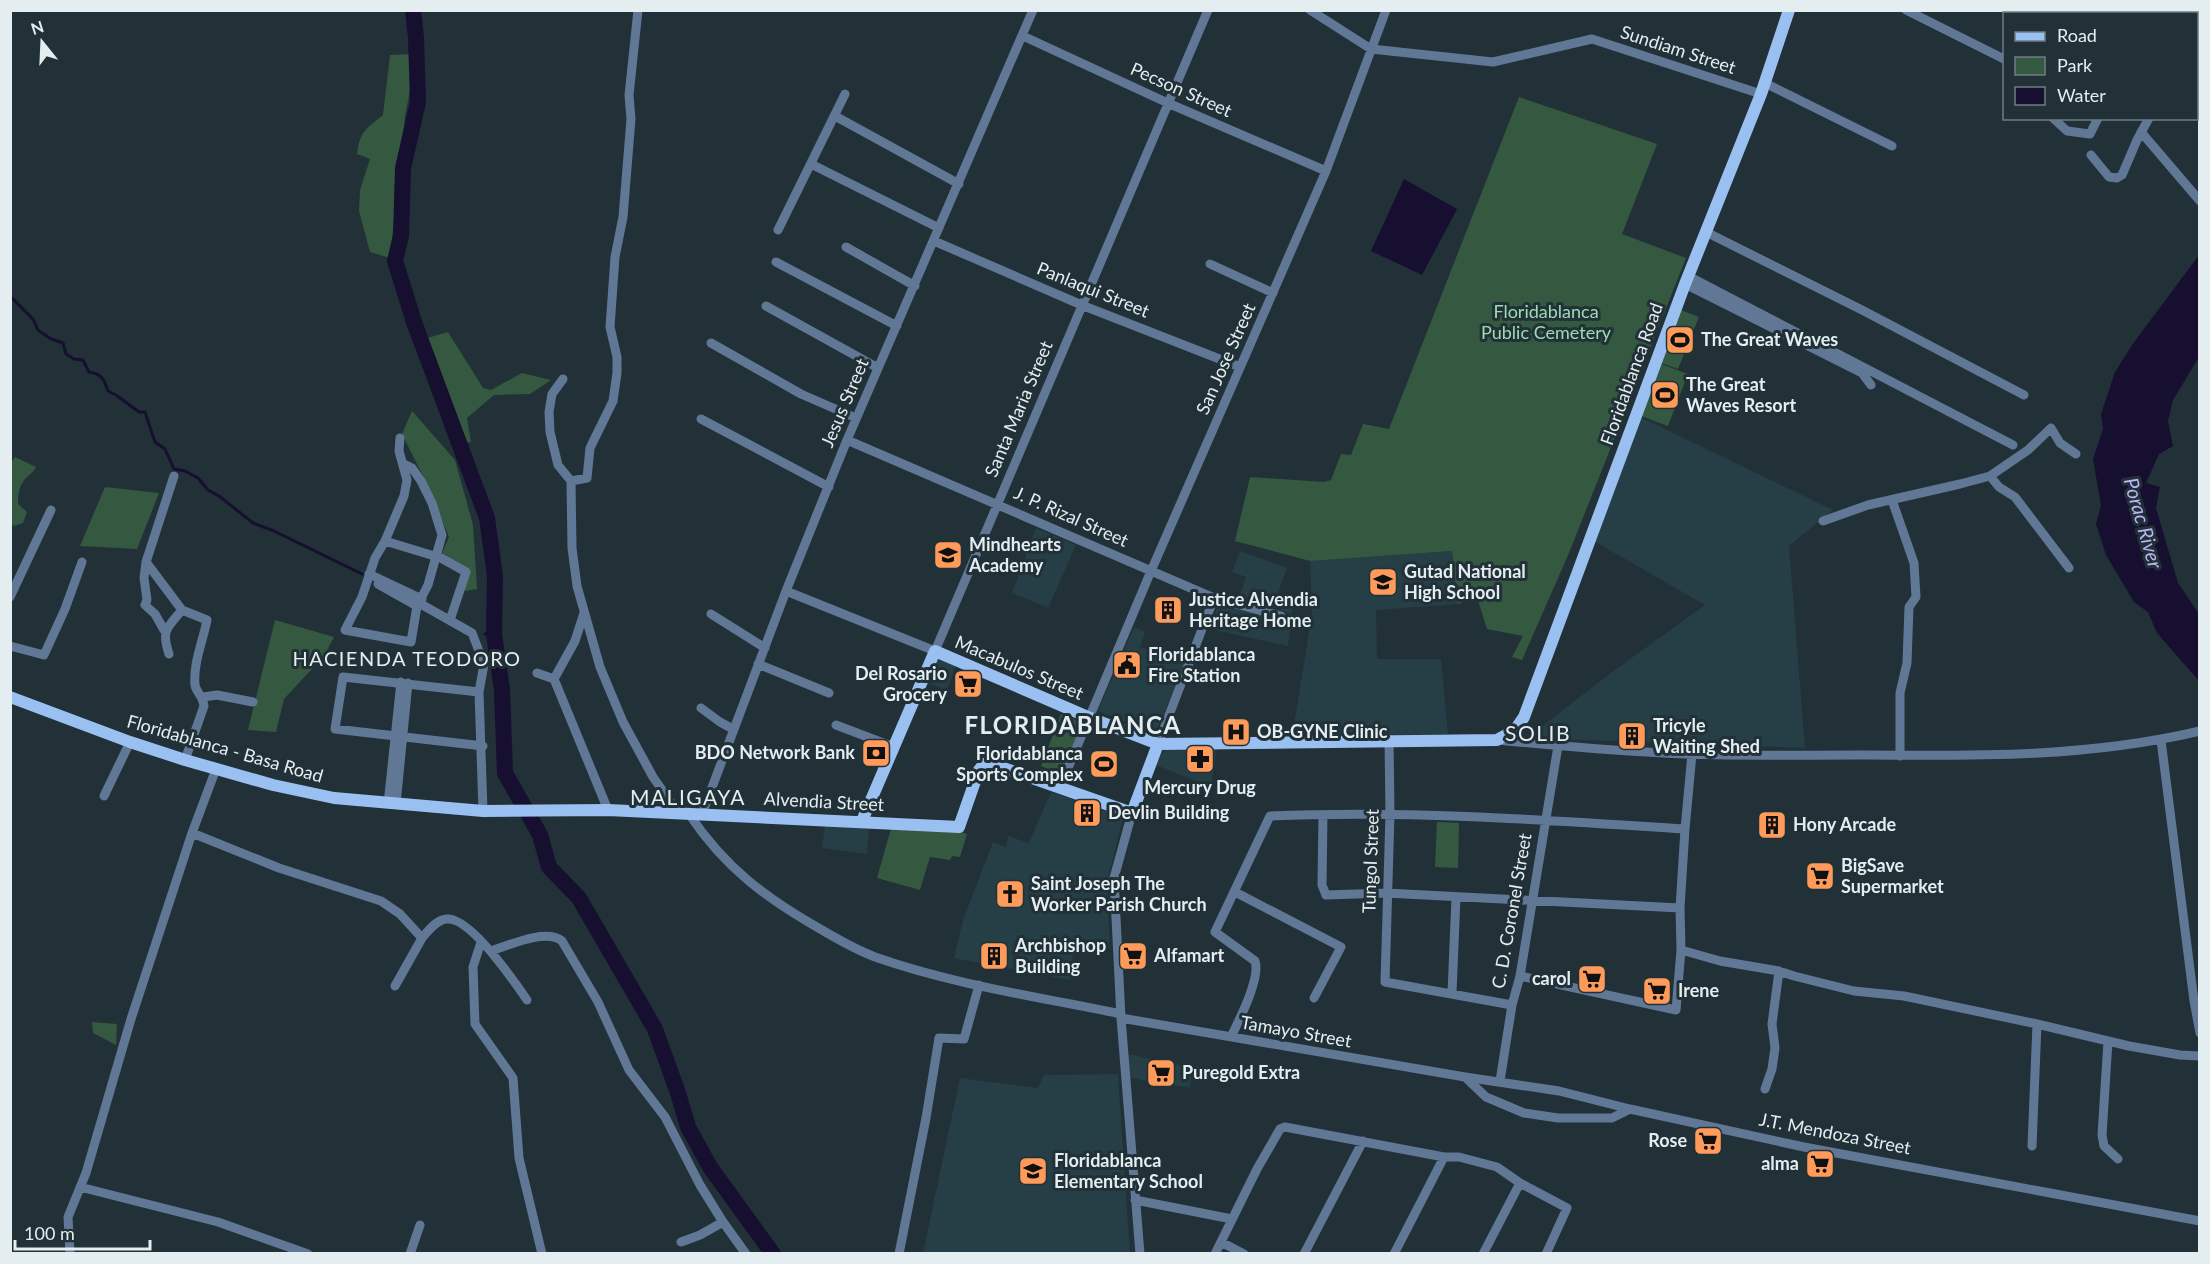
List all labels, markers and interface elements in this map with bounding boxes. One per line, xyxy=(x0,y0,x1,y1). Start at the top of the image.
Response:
north arrow xyxy=(12,12,72,72)
legend xyxy=(2003,12,2198,120)
text: N xyxy=(28,16,46,38)
street label: Sundiam Street xyxy=(1618,20,1739,78)
text: Road xyxy=(2057,24,2097,46)
text: Park xyxy=(2057,54,2093,76)
street label: Pecson Street xyxy=(1127,57,1236,121)
text: Water xyxy=(2057,84,2106,106)
street label: Panlaqui Street xyxy=(1034,257,1153,322)
street label: San Jose Street xyxy=(1191,299,1260,418)
park label: Floridablanca Public Cemetery xyxy=(1481,300,1612,343)
street label: Floridablanca Road xyxy=(1595,300,1667,448)
sports icon: The Great Waves xyxy=(1664,324,1696,356)
place label: The Great Waves xyxy=(1701,328,1838,350)
street label: Santa Maria Street xyxy=(979,337,1057,480)
street label: Jesus Street xyxy=(816,354,873,450)
place label: The Great Waves Resort xyxy=(1686,373,1796,416)
sports icon: The Great Waves Resort xyxy=(1649,379,1681,411)
water label: Porac River xyxy=(2120,475,2169,572)
street label: J. P. Rizal Street xyxy=(1011,481,1133,551)
place label: Mindhearts Academy xyxy=(968,533,1061,576)
school or university icon: Mindhearts Academy xyxy=(932,539,964,571)
place label: Gutad National High School xyxy=(1404,560,1526,603)
school or university icon: Gutad National High School xyxy=(1367,566,1399,598)
place label: Justice Alvendia Heritage Home xyxy=(1189,588,1318,631)
building icon: Justice Alvendia Heritage Home xyxy=(1152,594,1184,626)
street label: Macabulos Street xyxy=(952,630,1087,704)
place label: Floridablanca Fire Station xyxy=(1148,643,1255,686)
district label: HACIENDA TEODORO xyxy=(292,646,522,670)
public building icon: Floridablanca Fire Station xyxy=(1111,649,1143,681)
place label: Del Rosario Grocery xyxy=(855,662,948,705)
supermarket icon: Del Rosario Grocery xyxy=(952,668,984,700)
street label: Floridablanca - Basa Road xyxy=(125,710,326,787)
district label: FLORIDABLANCA xyxy=(964,710,1182,739)
place label: Tricyle Waiting Shed xyxy=(1653,714,1760,757)
hospital icon: OB-GYNE Clinic xyxy=(1220,716,1252,748)
place label: OB-GYNE Clinic xyxy=(1257,720,1388,742)
district label: SOLIB xyxy=(1505,720,1571,745)
building icon: Tricyle Waiting Shed xyxy=(1616,720,1648,752)
bank icon: BDO Network Bank xyxy=(860,737,892,769)
place label: BDO Network Bank xyxy=(695,741,855,763)
place label: Floridablanca Sports Complex xyxy=(956,742,1084,785)
pharmacy icon: Mercury Drug xyxy=(1184,743,1216,775)
sports icon: Floridablanca Sports Complex xyxy=(1088,748,1120,780)
place label: Mercury Drug xyxy=(1144,776,1256,798)
district label: MALIGAYA xyxy=(630,784,746,809)
street label: Alvendia Street xyxy=(763,787,885,815)
building icon: Devlin Building xyxy=(1071,797,1103,829)
place label: Devlin Building xyxy=(1108,801,1230,823)
street label: Tungol Street xyxy=(1357,808,1383,914)
building icon: Hony Arcade xyxy=(1756,809,1788,841)
place label: Hony Arcade xyxy=(1793,813,1897,835)
street label: C. D. Coronel Street xyxy=(1487,831,1536,990)
place label: BigSave Supermarket xyxy=(1841,854,1944,897)
supermarket icon: BigSave Supermarket xyxy=(1804,860,1836,892)
place label: Saint Joseph The Worker Parish Church xyxy=(1031,872,1207,915)
church icon: Saint Joseph The Worker Parish Church xyxy=(994,878,1026,910)
place label: Archbishop Building xyxy=(1014,934,1106,977)
building icon: Archbishop Building xyxy=(978,940,1010,972)
supermarket icon: Alfamart xyxy=(1117,940,1149,972)
place label: Alfamart xyxy=(1153,944,1224,966)
supermarket icon: carol xyxy=(1576,963,1608,995)
place label: carol xyxy=(1532,967,1571,989)
supermarket icon: Irene xyxy=(1641,975,1673,1007)
place label: Irene xyxy=(1678,979,1719,1001)
street label: Tamayo Street xyxy=(1239,1010,1354,1052)
supermarket icon: Puregold Extra xyxy=(1145,1057,1177,1089)
place label: Puregold Extra xyxy=(1182,1061,1300,1083)
street label: J.T. Mendoza Street xyxy=(1758,1108,1913,1159)
supermarket icon: Rose xyxy=(1692,1125,1724,1157)
place label: Rose xyxy=(1648,1129,1687,1151)
supermarket icon: alma xyxy=(1804,1148,1836,1180)
place label: Floridablanca Elementary School xyxy=(1054,1149,1203,1192)
place label: alma xyxy=(1761,1152,1799,1174)
school or university icon: Floridablanca Elementary School xyxy=(1017,1155,1049,1187)
scale bar xyxy=(15,1213,150,1251)
text: 100 m xyxy=(24,1222,75,1244)

